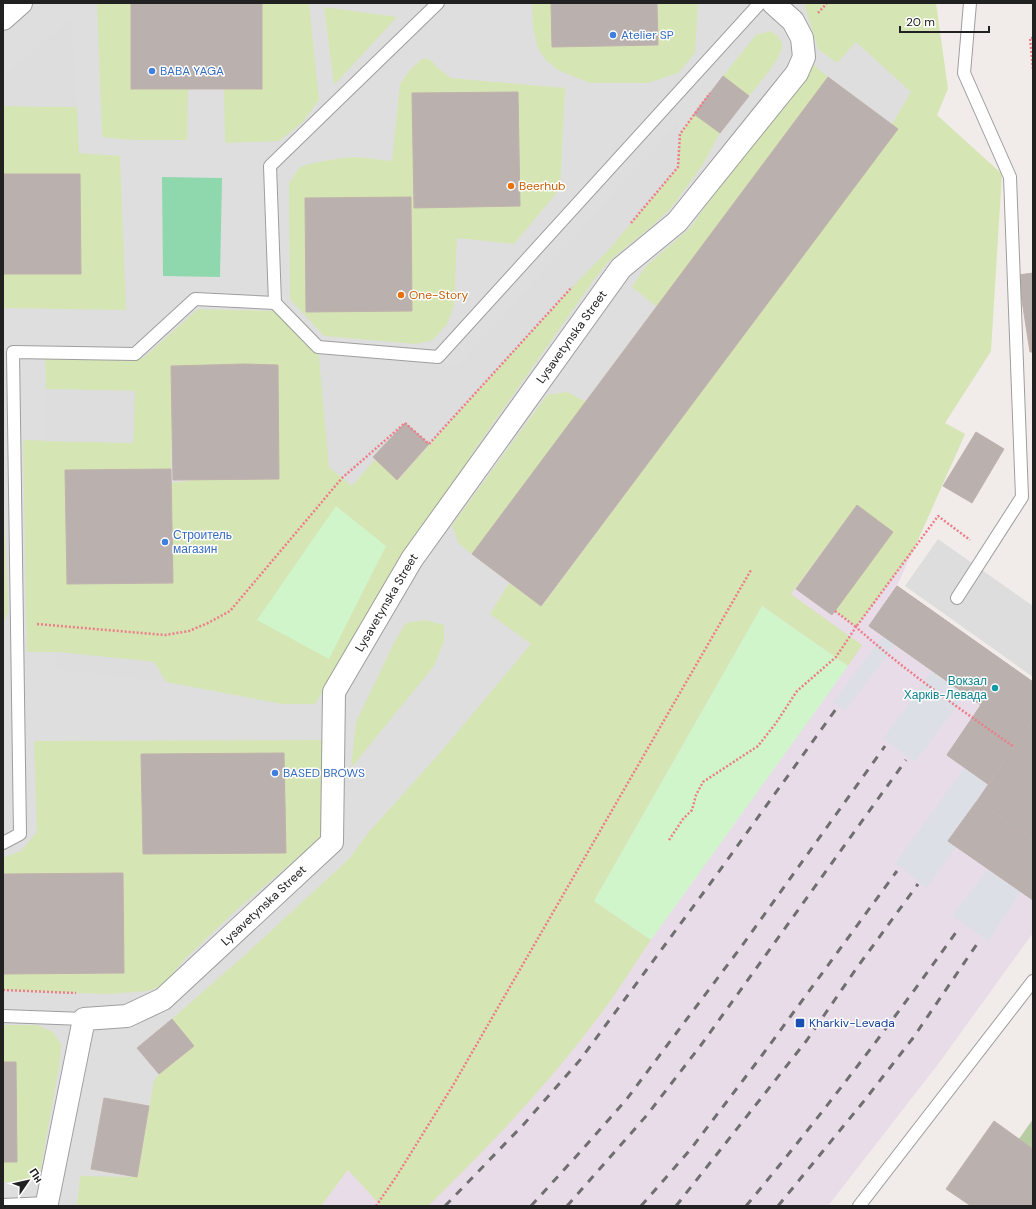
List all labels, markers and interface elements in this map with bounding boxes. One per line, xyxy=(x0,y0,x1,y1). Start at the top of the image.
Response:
scale bar xyxy=(900,8,989,34)
text: 20 m xyxy=(906,14,935,30)
place label: Atelier SP xyxy=(621,27,674,43)
marker: Atelier SP xyxy=(608,30,618,40)
place label: BABA YAGA xyxy=(160,63,224,79)
marker: BABA YAGA xyxy=(147,66,157,76)
place label: Beerhub xyxy=(519,178,566,194)
marker: Beerhub xyxy=(506,181,516,191)
place label: One-Story xyxy=(409,287,469,303)
street label: Lysavetynska Street xyxy=(533,287,611,387)
marker: One-Story xyxy=(396,290,406,300)
place label: Строитель магазин xyxy=(173,527,232,557)
marker: Строитель магазин xyxy=(160,537,170,547)
street label: Lysavetynska Street xyxy=(351,550,422,654)
place label: Вокзал Харків-Левада xyxy=(904,673,987,703)
marker: Вокзал Харків-Левада xyxy=(990,683,1000,693)
place label: BASED BROWS xyxy=(283,765,365,781)
marker: BASED BROWS xyxy=(270,768,280,778)
street label: Lysavetynska Street xyxy=(218,862,310,949)
place label: Kharkiv-Levada xyxy=(809,1015,895,1031)
marker: Kharkiv-Levada xyxy=(794,1017,806,1029)
north arrow xyxy=(8,1161,48,1201)
text: Пн xyxy=(26,1165,46,1185)

